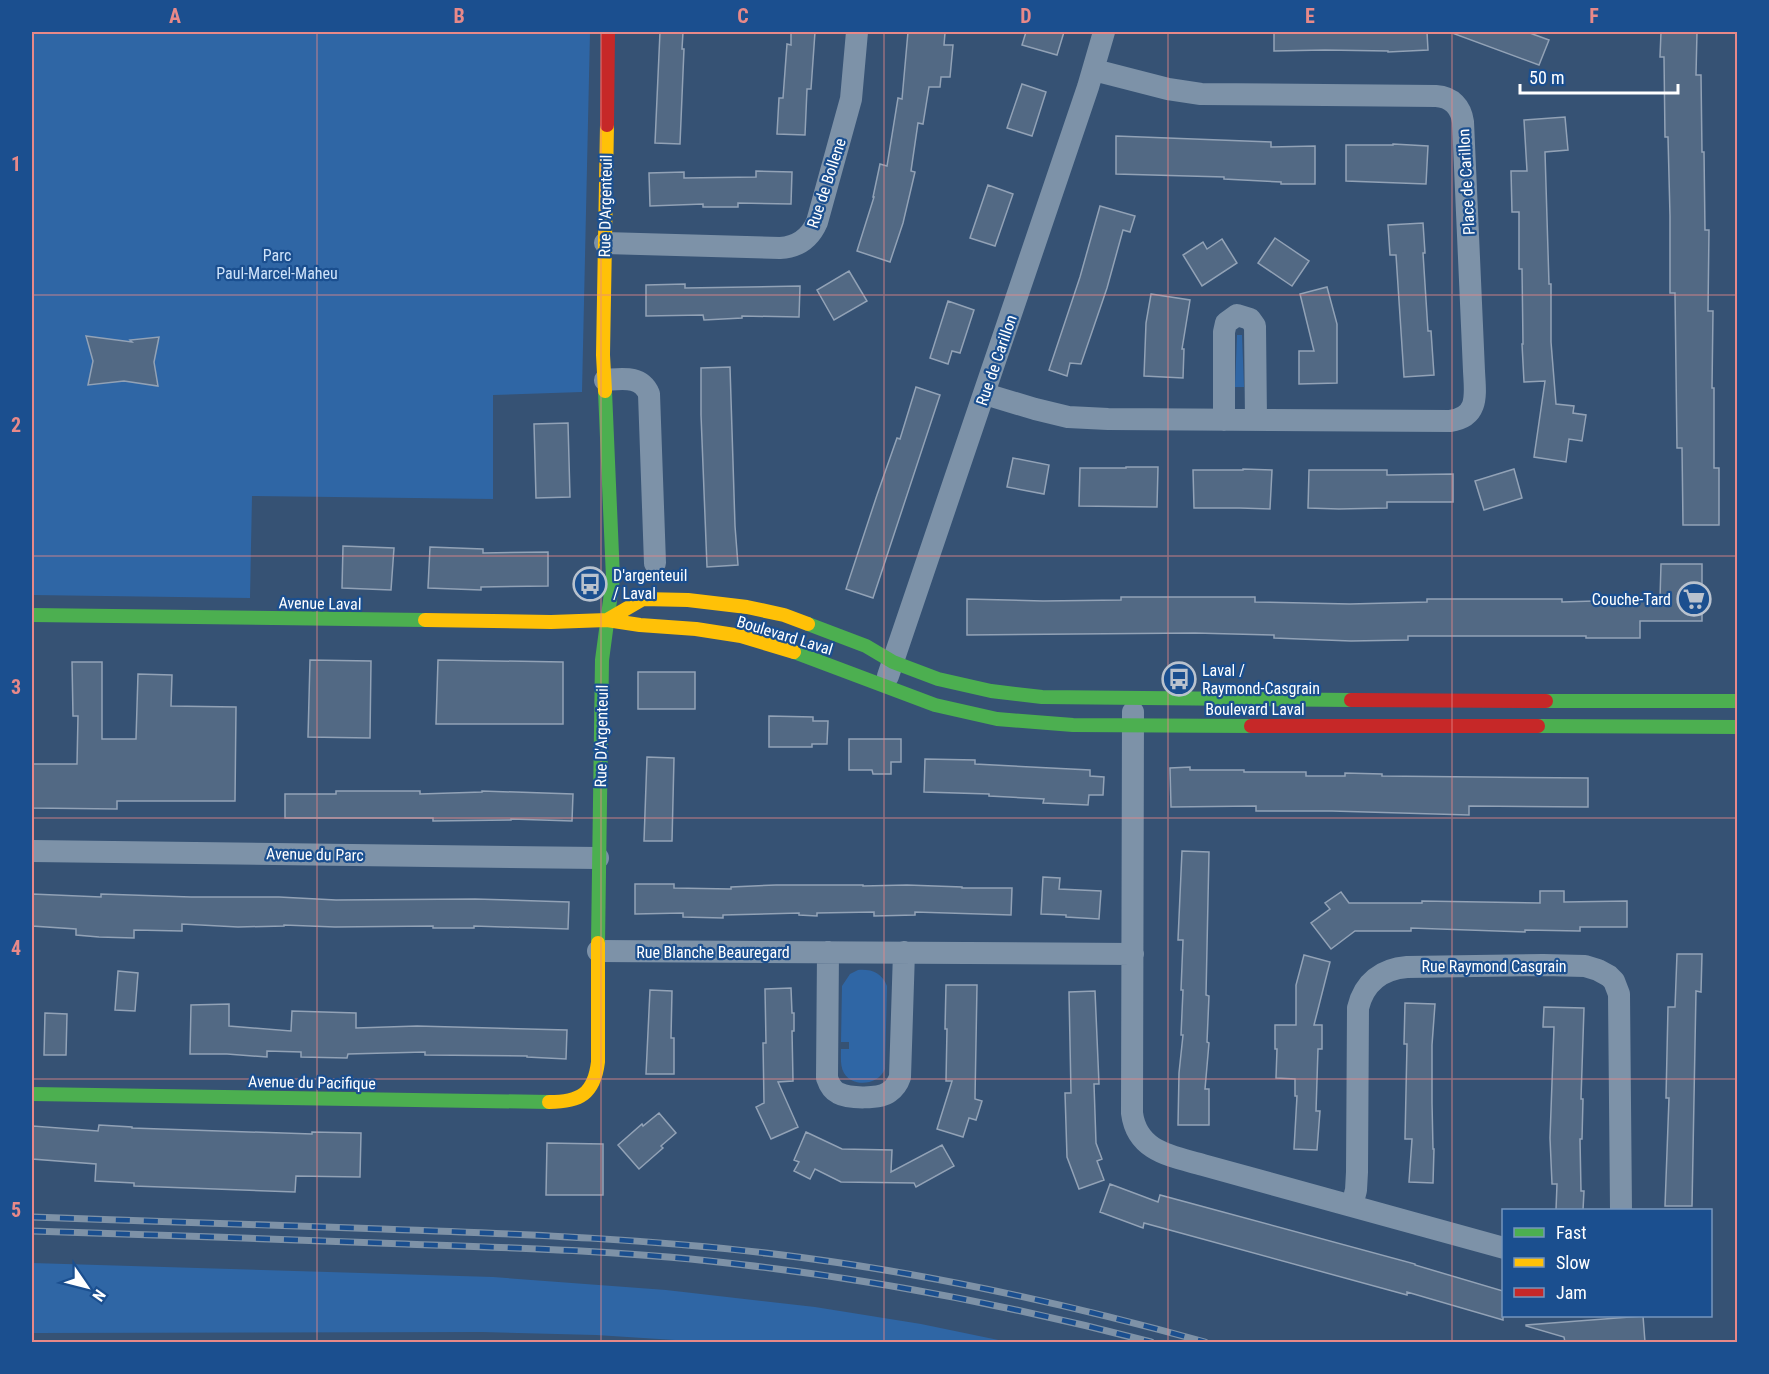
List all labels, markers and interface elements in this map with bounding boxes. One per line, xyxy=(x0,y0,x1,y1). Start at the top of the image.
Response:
text: A xyxy=(169,4,181,28)
text: B xyxy=(453,4,465,28)
text: C xyxy=(737,4,749,28)
text: D xyxy=(1020,4,1032,28)
text: E xyxy=(1305,4,1315,28)
text: F xyxy=(1589,4,1599,28)
scale bar xyxy=(1520,57,1678,95)
text: 50 m xyxy=(1529,67,1564,88)
street label: Place de Carillon xyxy=(1454,128,1479,236)
street label: Rue de Bollene xyxy=(803,136,850,230)
text: 1 xyxy=(11,152,21,176)
street label: Rue D'Argenteuil xyxy=(595,154,616,258)
park label: Parc Paul-Marcel-Maheu xyxy=(216,246,338,283)
street label: Rue de Carillon xyxy=(972,312,1021,408)
text: 2 xyxy=(11,413,21,437)
bus stop icon: D'argenteuil / Laval xyxy=(572,566,608,602)
place label: D'argenteuil / Laval xyxy=(613,566,687,603)
supermarket icon: Couche-Tard xyxy=(1676,581,1712,617)
place label: Couche-Tard xyxy=(1592,590,1671,609)
street label: Avenue Laval xyxy=(278,593,362,614)
street label: Boulevard Laval xyxy=(734,612,835,659)
bus stop icon: Laval / Raymond-Casgrain xyxy=(1161,661,1197,697)
place label: Laval / Raymond-Casgrain xyxy=(1202,661,1320,698)
text: 3 xyxy=(11,675,21,699)
street label: Rue D'Argenteuil xyxy=(591,684,612,788)
street label: Boulevard Laval xyxy=(1205,700,1305,719)
street label: Avenue du Parc xyxy=(266,844,364,865)
text: 4 xyxy=(11,936,21,960)
street label: Rue Blanche Beauregard xyxy=(636,943,790,962)
street label: Rue Raymond Casgrain xyxy=(1421,957,1567,976)
street label: Avenue du Pacifique xyxy=(248,1072,376,1093)
text: 5 xyxy=(11,1198,21,1222)
legend xyxy=(1502,1209,1712,1317)
text: Fast xyxy=(1556,1222,1587,1243)
text: Slow xyxy=(1556,1252,1591,1273)
north arrow xyxy=(57,1257,117,1317)
text: Jam xyxy=(1556,1282,1587,1303)
text: N xyxy=(88,1286,109,1305)

